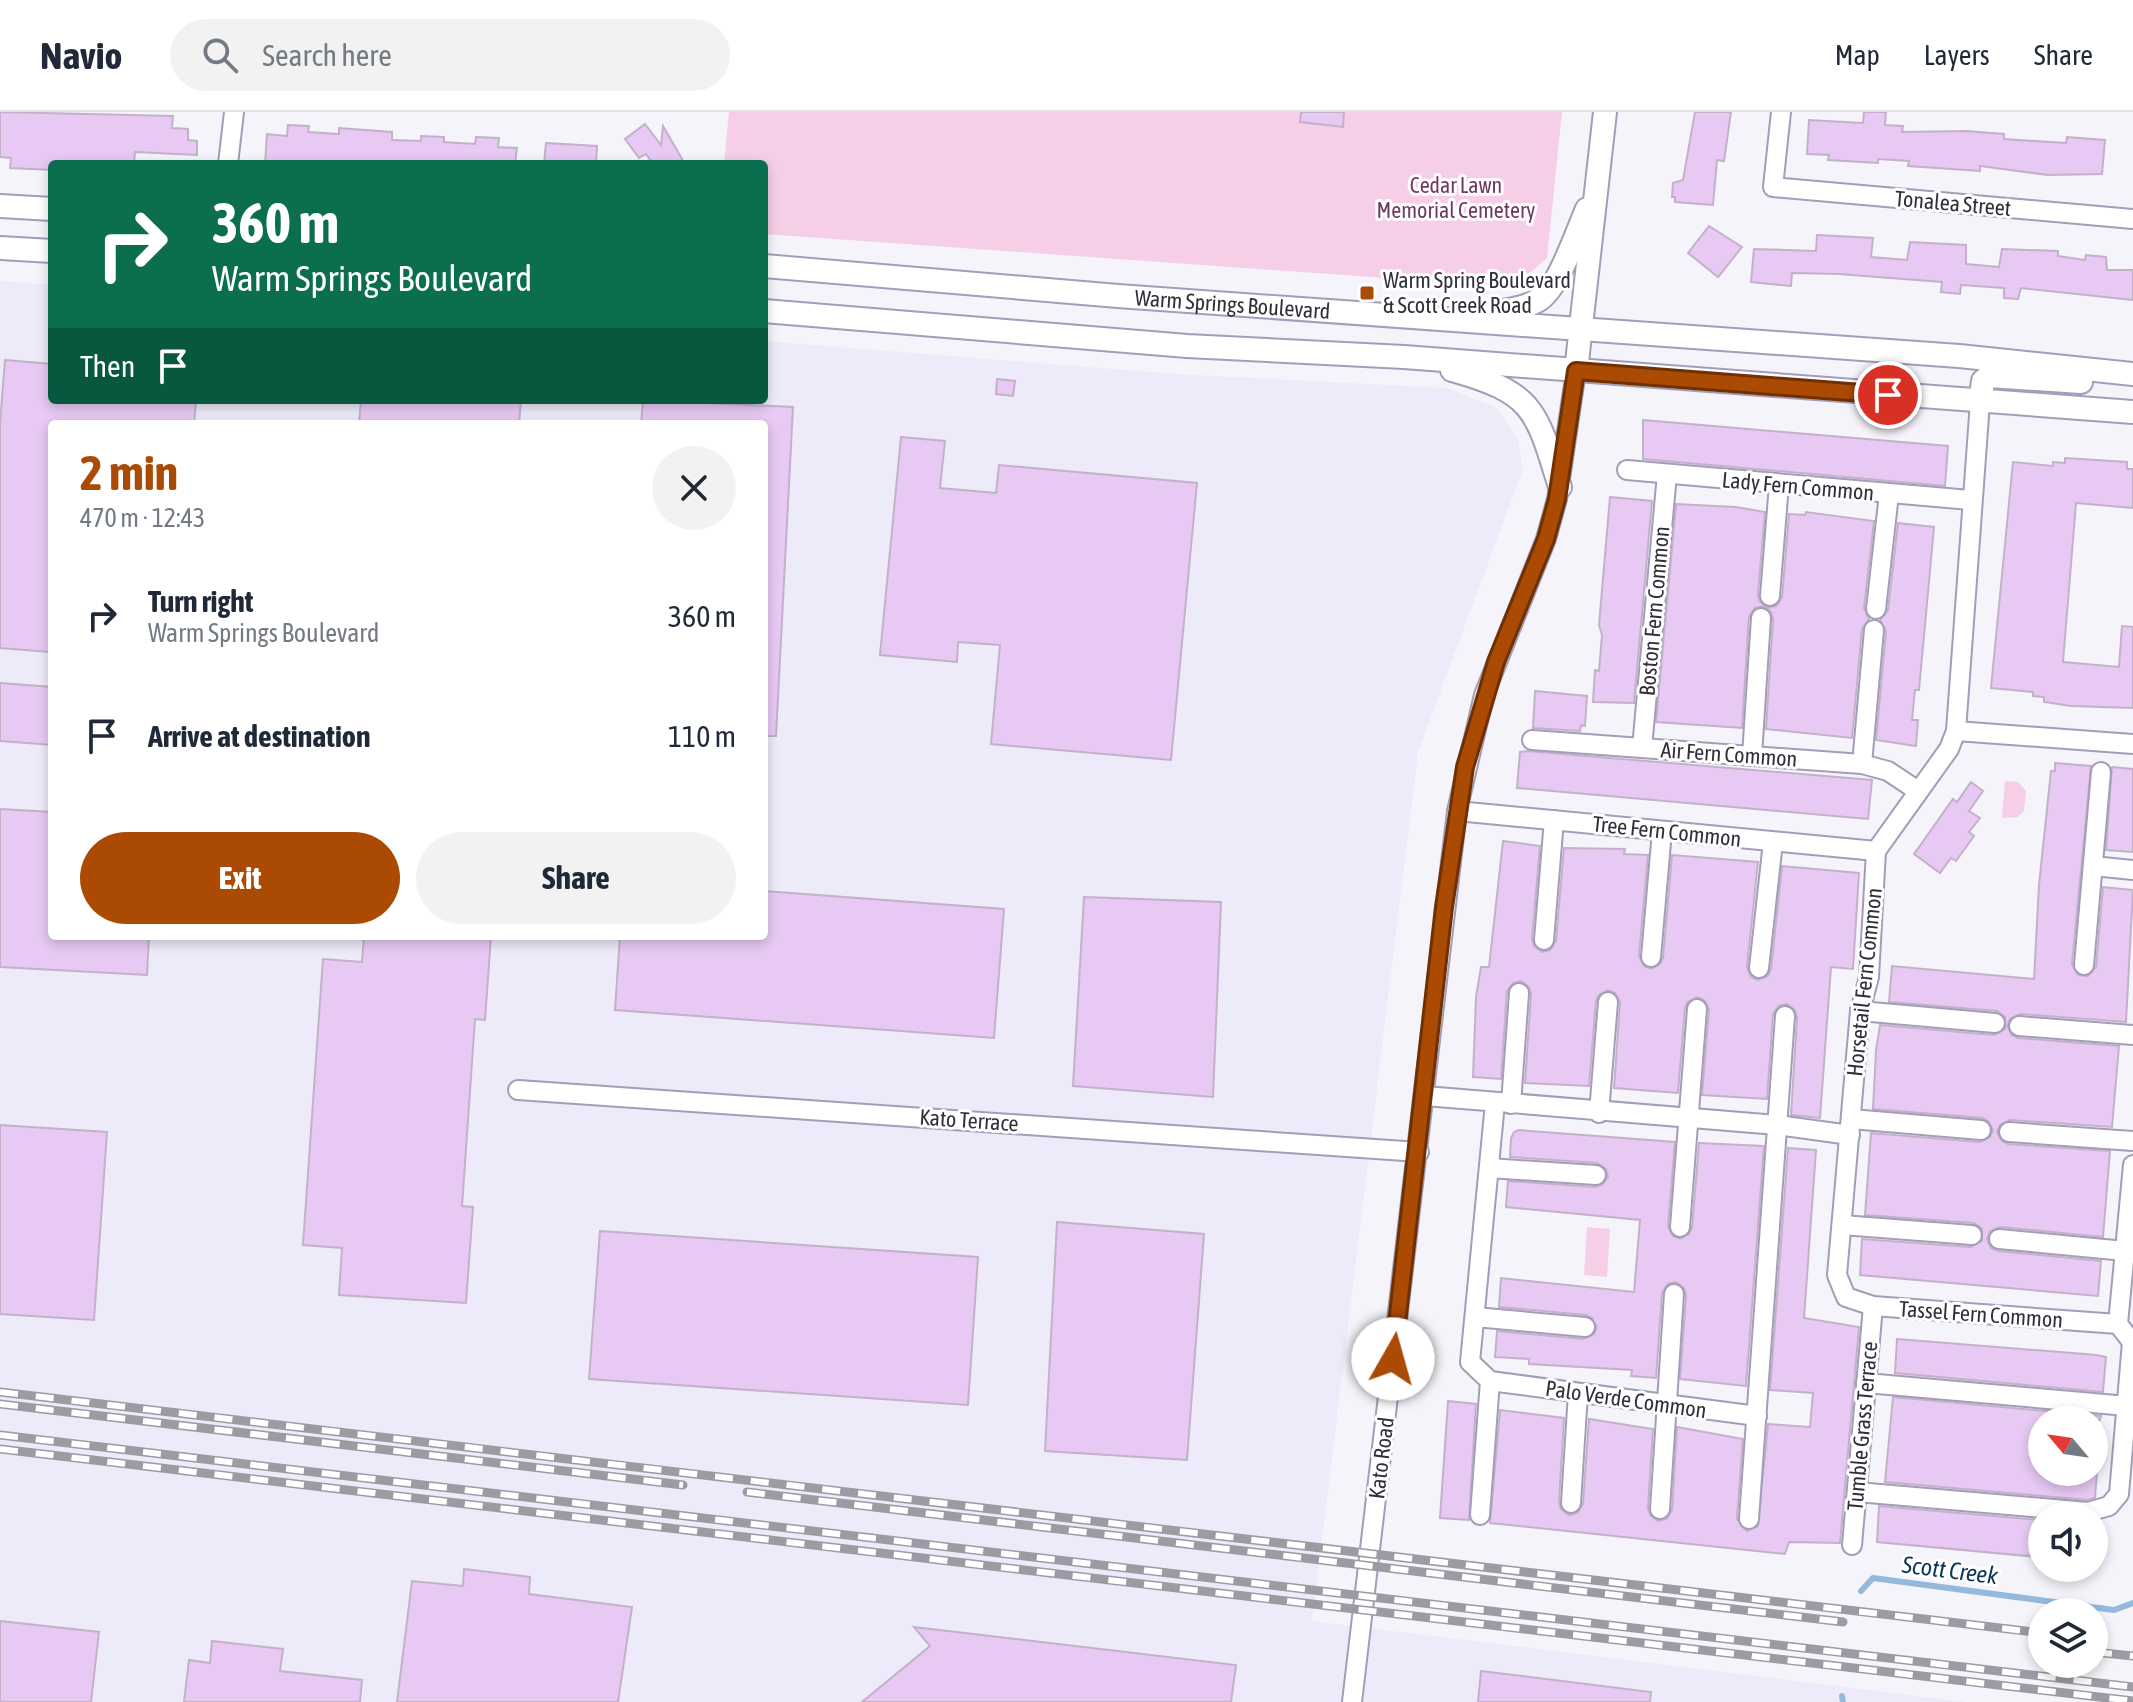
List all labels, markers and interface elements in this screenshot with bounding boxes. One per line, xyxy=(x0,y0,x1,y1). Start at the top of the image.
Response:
search box xyxy=(170,19,730,91)
icon: search xyxy=(198,33,242,77)
text: Navio xyxy=(40,34,122,77)
text: Search here xyxy=(262,38,392,72)
text: Map xyxy=(1835,39,1880,71)
text: Layers xyxy=(1924,39,1990,71)
text: Share xyxy=(2034,39,2093,71)
park label: Cedar Lawn Memorial Cemetery xyxy=(1377,172,1535,223)
street label: Tonalea Street xyxy=(1894,185,2012,221)
text: 360 m xyxy=(212,191,339,255)
icon: right xyxy=(80,192,184,296)
text: Warm Springs Boulevard xyxy=(212,257,532,299)
place label: Warm Spring Boulevard & Scott Creek Road xyxy=(1383,267,1571,318)
street label: Warm Springs Boulevard xyxy=(1134,284,1331,324)
marker: Warm Spring Boulevard & Scott Creek Road xyxy=(1358,284,1376,302)
icon: arrive xyxy=(151,344,195,388)
text: Then xyxy=(80,349,135,383)
pin xyxy=(1854,361,1922,429)
icon: arrive xyxy=(1866,373,1910,417)
text: 2 min xyxy=(80,445,178,500)
button: close xyxy=(652,446,736,530)
street label: Lady Fern Common xyxy=(1721,466,1875,506)
text: 470 m · 12:43 xyxy=(80,503,205,533)
street label: Boston Fern Common xyxy=(1634,525,1674,697)
text: Turn right xyxy=(148,584,254,618)
icon: right xyxy=(80,594,124,638)
text: 360 m xyxy=(668,599,736,633)
text: Warm Springs Boulevard xyxy=(148,618,379,648)
icon: arrive xyxy=(80,714,124,758)
text: Arrive at destination xyxy=(148,719,370,753)
text: 110 m xyxy=(668,719,736,753)
street label: Air Fern Common xyxy=(1660,736,1798,772)
street label: Tree Fern Common xyxy=(1591,810,1743,852)
button: Exit xyxy=(80,832,400,924)
button: Share xyxy=(416,832,736,924)
street label: Horsetail Fern Common xyxy=(1841,886,1887,1078)
street label: Kato Terrace xyxy=(919,1104,1019,1136)
street label: Tassel Fern Common xyxy=(1898,1295,2064,1333)
position arrow xyxy=(1351,1317,1435,1401)
street label: Tumble Grass Terrace xyxy=(1842,1340,1882,1512)
street label: Palo Verde Common xyxy=(1544,1375,1708,1423)
north arrow xyxy=(2028,1406,2108,1486)
map controls xyxy=(2028,1406,2108,1678)
street label: Kato Road xyxy=(1363,1416,1399,1500)
button: sound xyxy=(2028,1502,2108,1582)
water label: Scott Creek xyxy=(1900,1551,2000,1589)
button: layers xyxy=(2028,1598,2108,1678)

